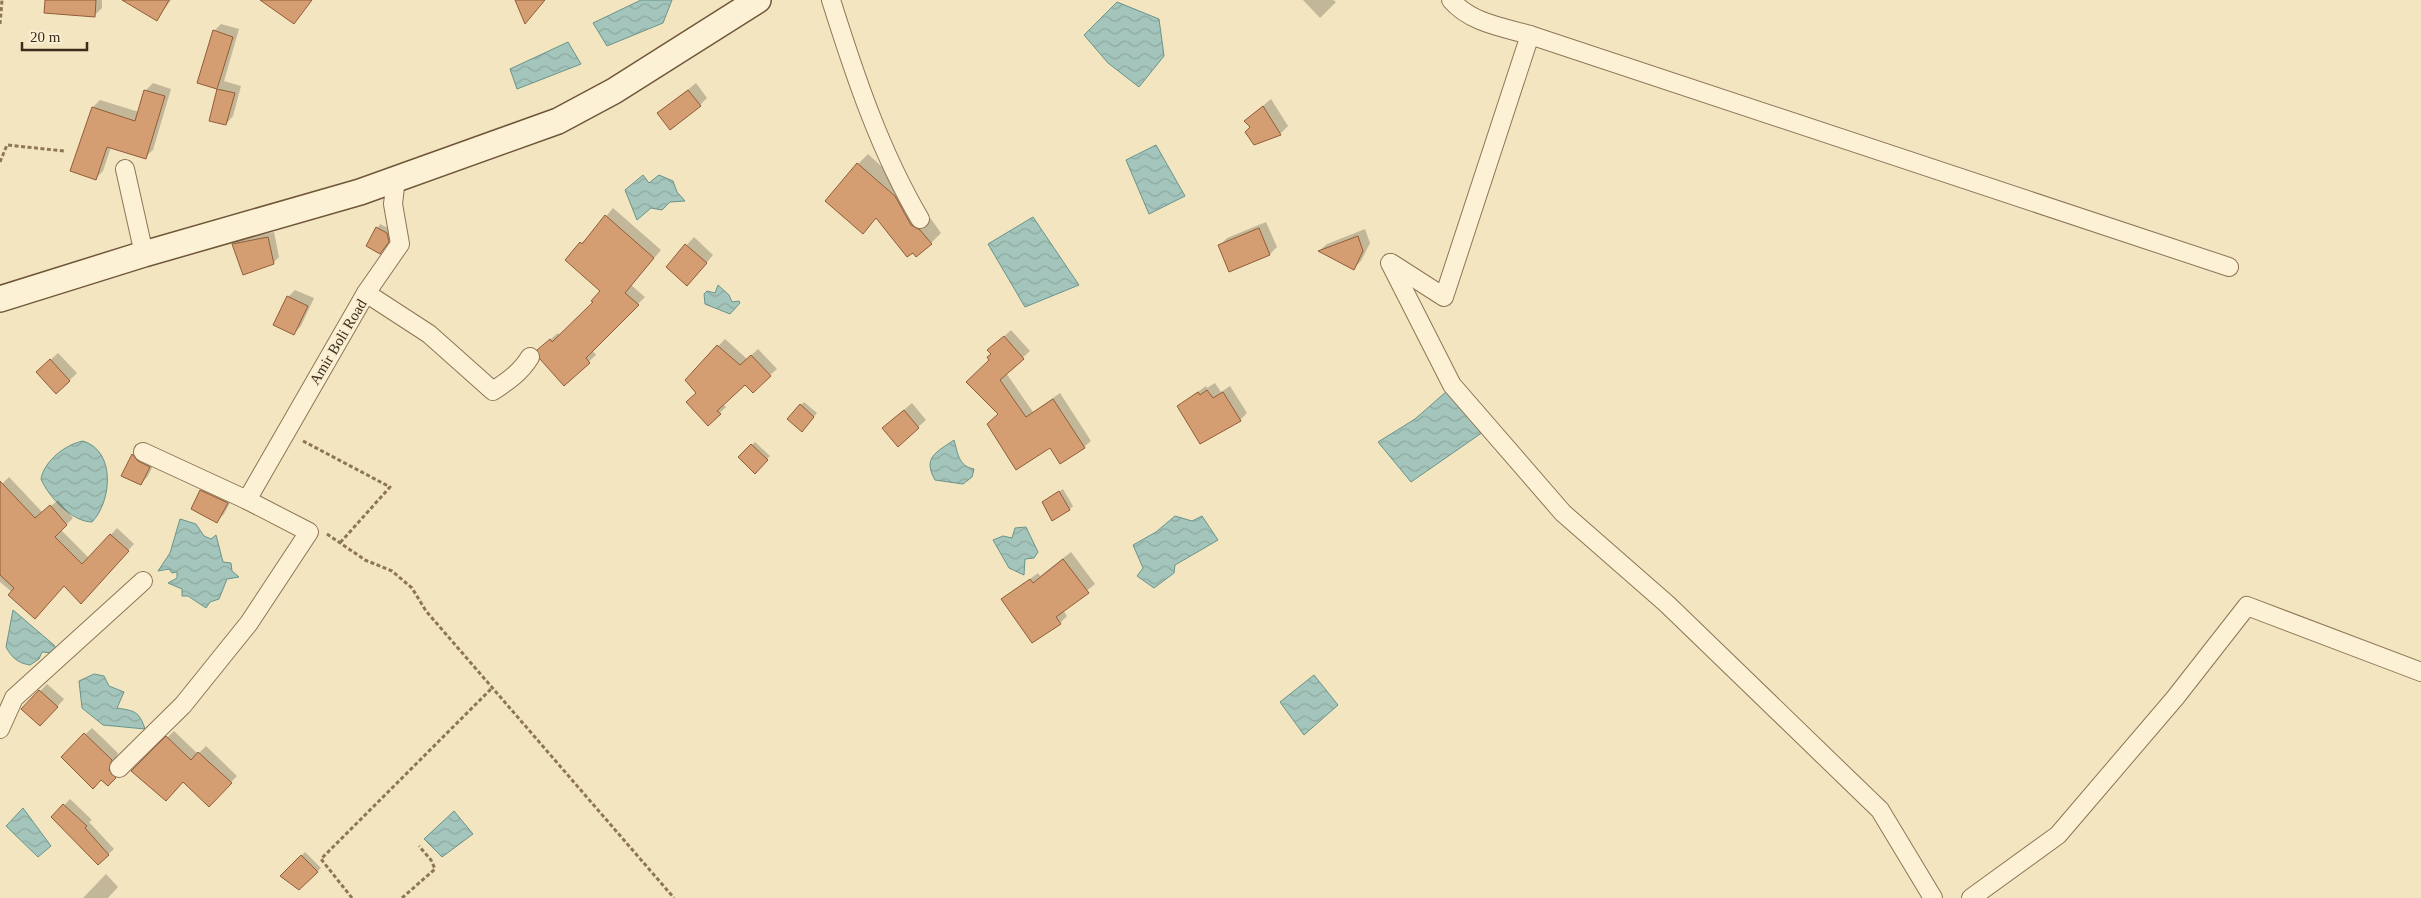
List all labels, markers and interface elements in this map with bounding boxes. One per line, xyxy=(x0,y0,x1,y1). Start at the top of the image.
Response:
scale bar xyxy=(22,20,88,52)
text: 20 m xyxy=(30,29,61,45)
street label: Amir Boli Road xyxy=(306,296,370,388)

